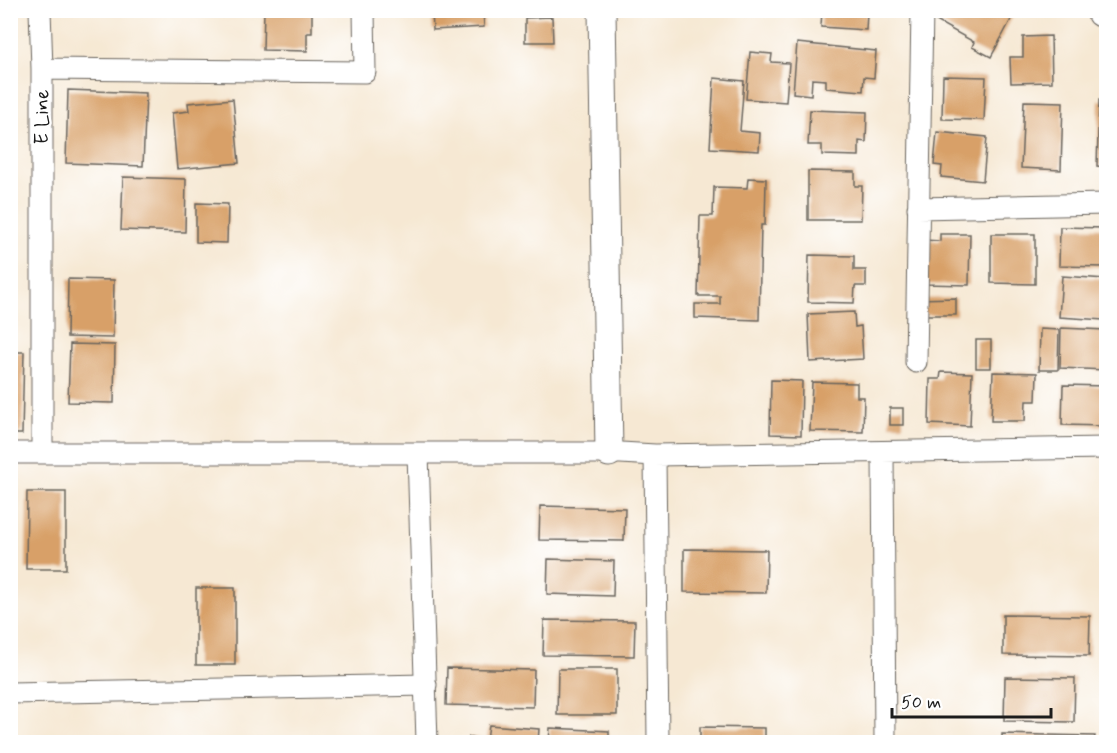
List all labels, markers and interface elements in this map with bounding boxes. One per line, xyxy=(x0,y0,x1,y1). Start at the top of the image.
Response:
street label: E Line xyxy=(29,90,56,144)
scale bar xyxy=(892,681,1051,719)
text: 50 m xyxy=(901,691,941,715)

